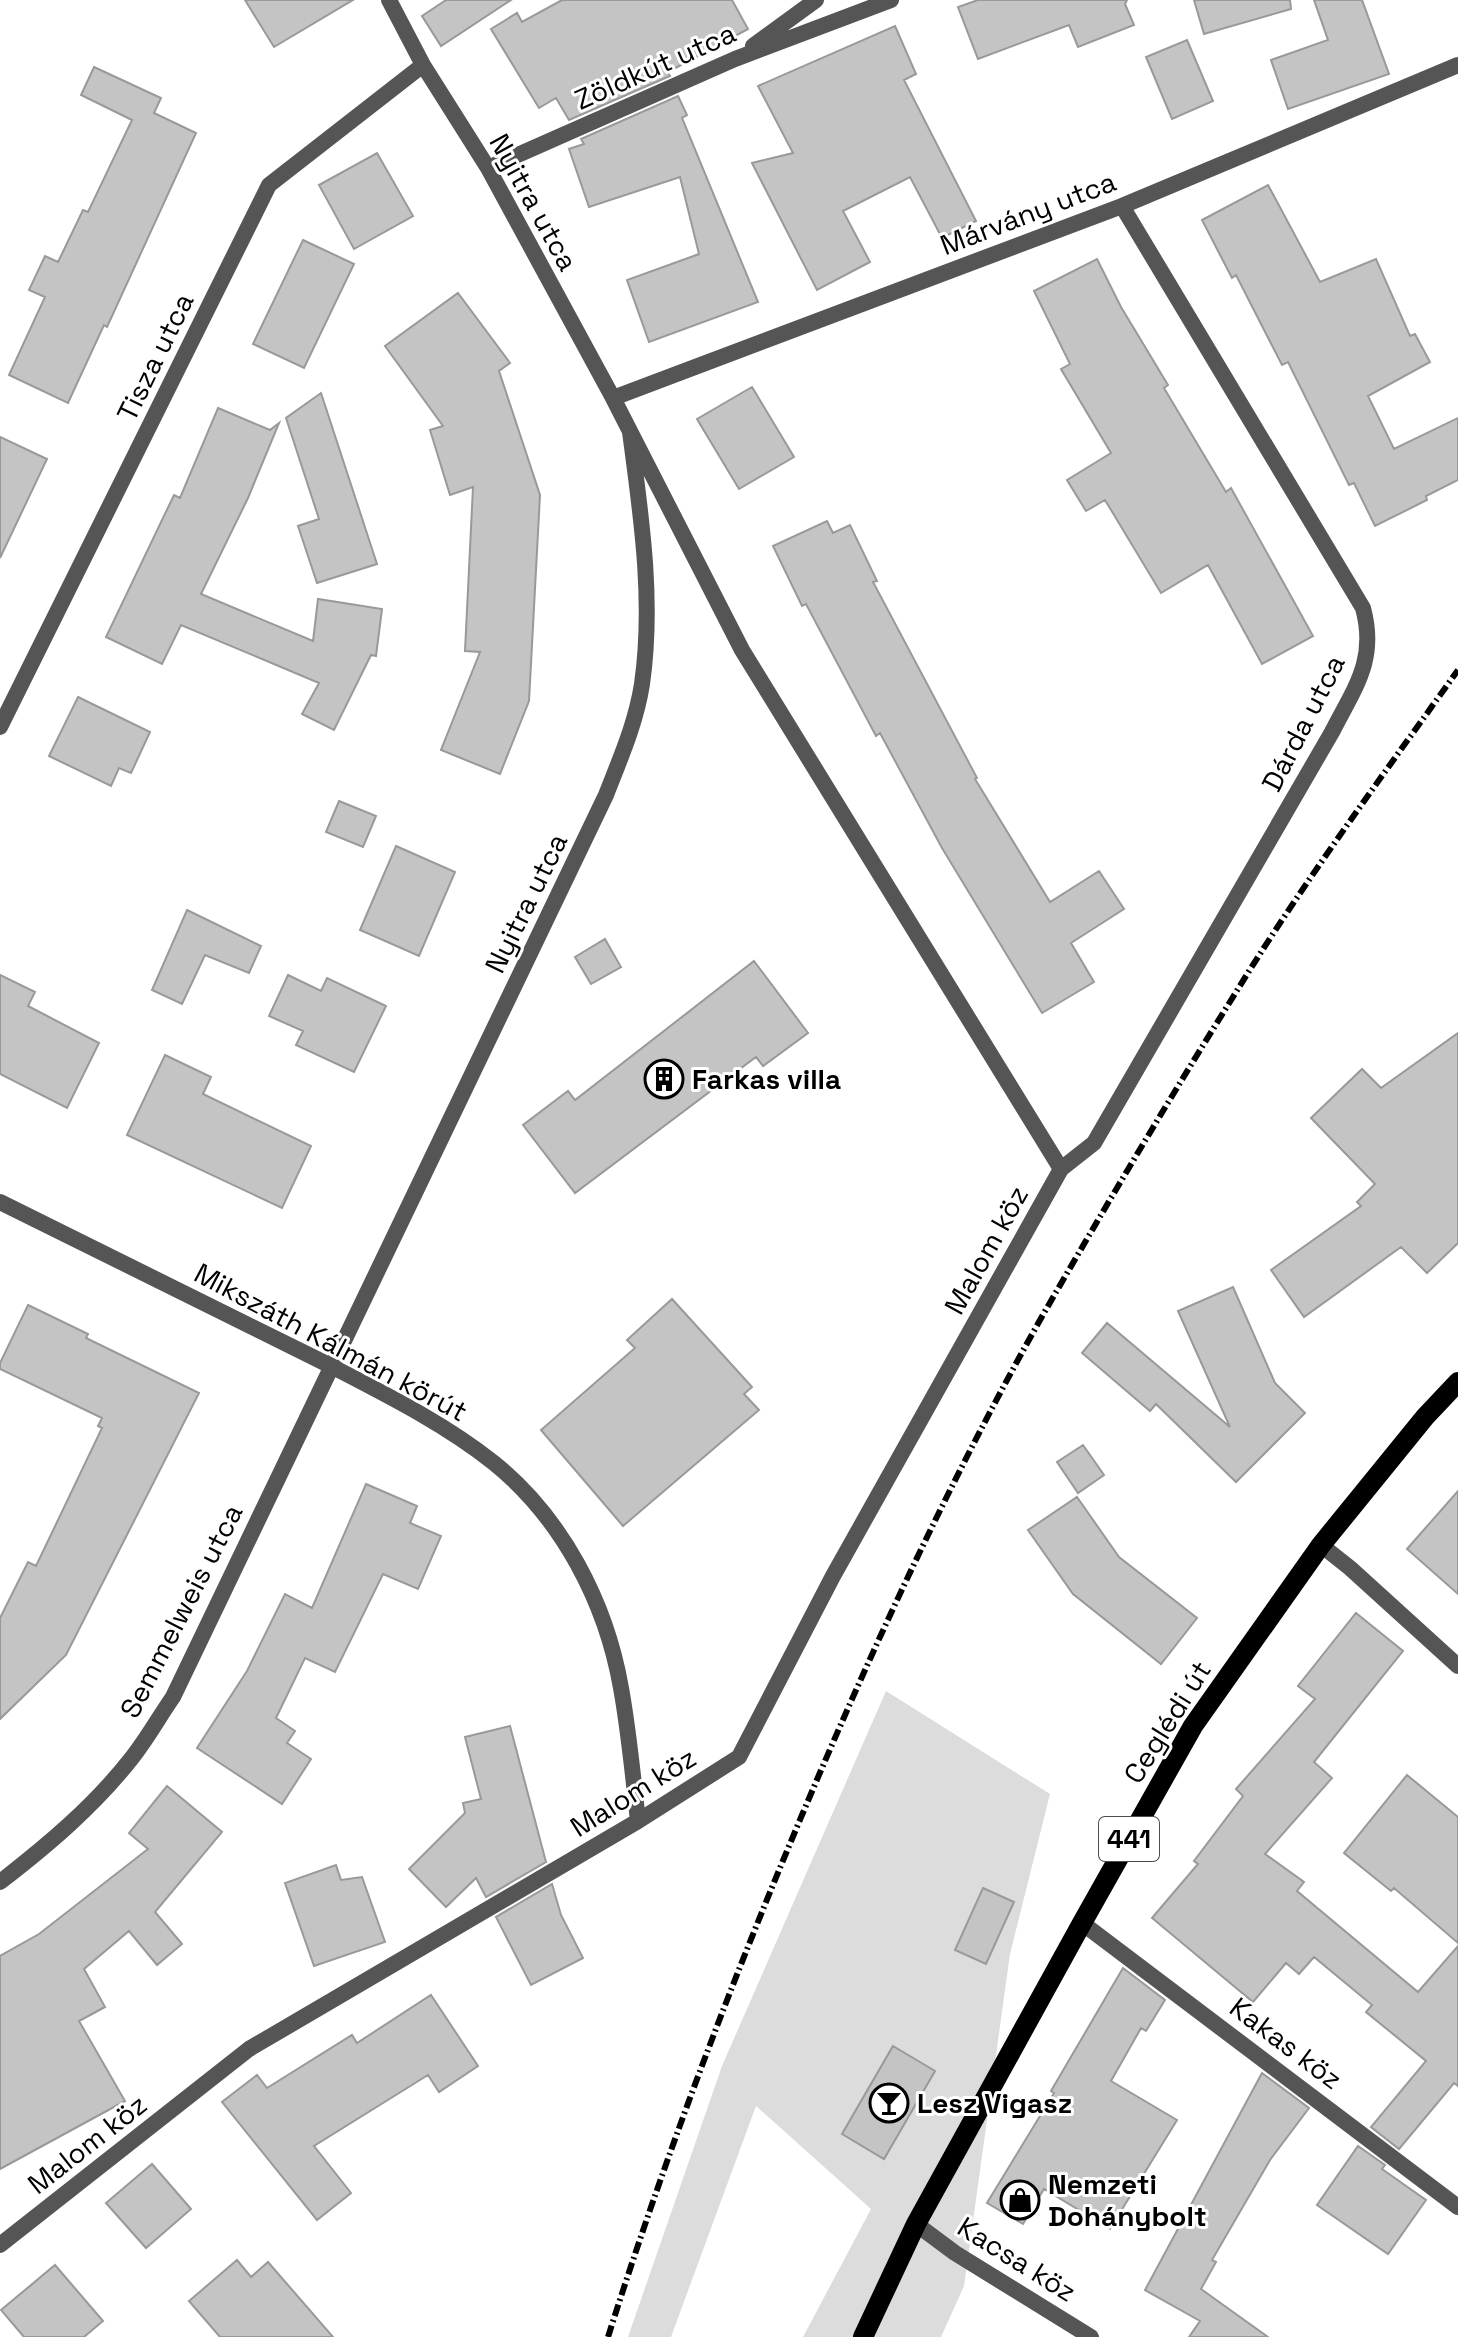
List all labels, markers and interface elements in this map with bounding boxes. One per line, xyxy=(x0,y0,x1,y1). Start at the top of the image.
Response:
street label: Zöldkút utca xyxy=(569,14,741,118)
street label: Nyitra utca xyxy=(482,127,586,277)
street label: Márvány utca xyxy=(935,163,1121,263)
street label: Tisza utca xyxy=(109,287,201,427)
street label: Dárda utca xyxy=(1253,649,1353,797)
street label: Nyitra utca xyxy=(477,827,575,979)
building icon: Farkas villa xyxy=(643,1058,685,1100)
place label: Farkas villa xyxy=(692,1061,841,1097)
street label: Malom köz xyxy=(936,1179,1036,1321)
street label: Mikszáth Kálmán körút xyxy=(188,1255,474,1429)
street label: Semmelweis utca xyxy=(112,1498,250,1724)
street label: Ceglédi út xyxy=(1115,1654,1219,1790)
street label: Malom köz xyxy=(563,1739,703,1845)
road number: 441 xyxy=(1099,1817,1159,1861)
street label: Kakas köz xyxy=(1223,1989,1349,2097)
bar icon: Lesz Vigasz xyxy=(868,2082,910,2124)
place label: Lesz Vigasz xyxy=(917,2085,1072,2121)
street label: Malom köz xyxy=(20,2086,154,2202)
place label: Nemzeti Dohánybolt xyxy=(1048,2166,1207,2234)
shop icon: Nemzeti Dohánybolt xyxy=(999,2179,1041,2221)
street label: Kacsa köz xyxy=(951,2208,1083,2310)

